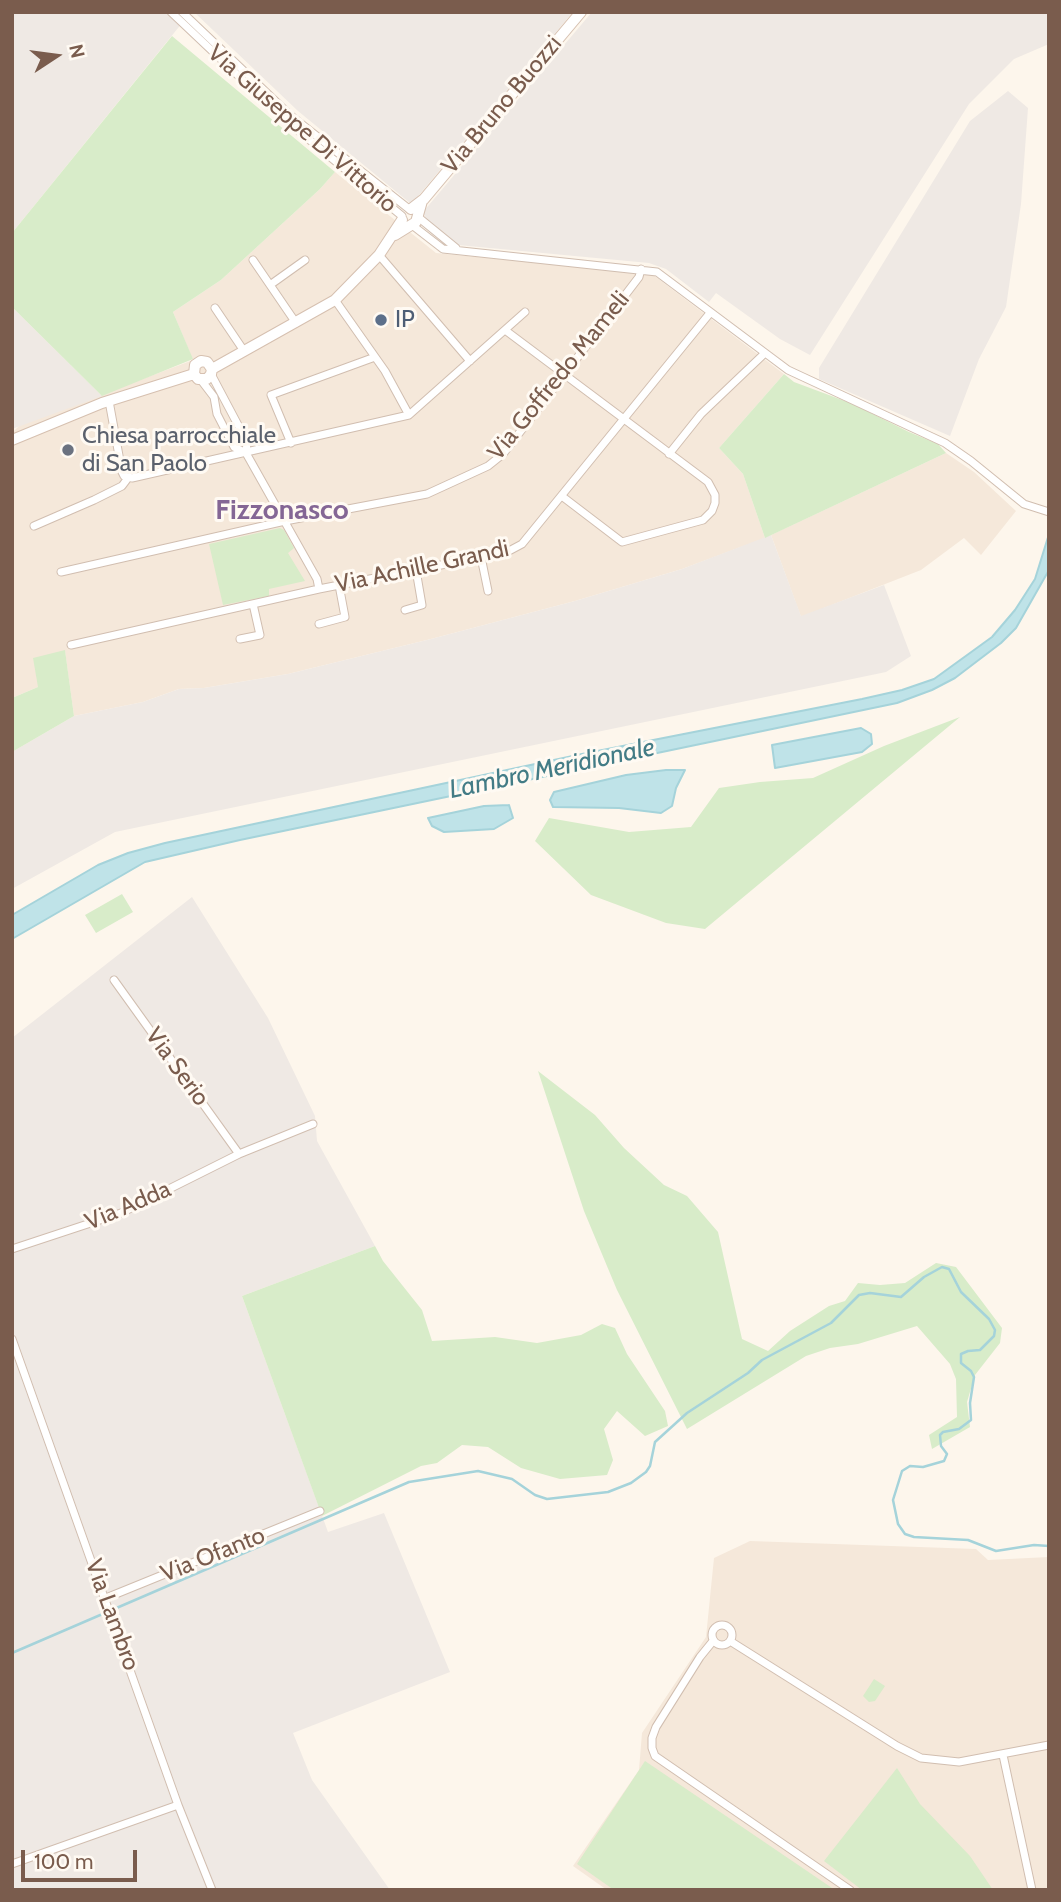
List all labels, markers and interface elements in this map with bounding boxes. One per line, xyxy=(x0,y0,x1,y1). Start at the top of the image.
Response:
north arrow xyxy=(21,21,91,91)
street label: Via Bruno Buozzi xyxy=(436,30,568,180)
street label: Via Giuseppe Di Vittorio xyxy=(201,39,403,219)
text: N xyxy=(64,42,90,60)
street label: Via Goffredo Mameli xyxy=(482,286,636,466)
place label: IP xyxy=(395,306,415,334)
marker: IP xyxy=(373,312,389,328)
place label: Chiesa parrocchiale di San Paolo xyxy=(82,422,276,478)
marker: Chiesa parrocchiale di San Paolo xyxy=(60,442,76,458)
district label: Fizzonasco xyxy=(215,494,349,528)
street label: Via Achille Grandi xyxy=(333,535,511,599)
water label: Lambro Meridionale xyxy=(446,732,658,806)
street label: Via Serio xyxy=(139,1022,215,1112)
street label: Via Adda xyxy=(81,1175,175,1237)
street label: Via Ofanto xyxy=(157,1521,269,1589)
street label: Via Lambro xyxy=(79,1556,145,1674)
scale bar xyxy=(24,1836,140,1880)
text: 100 m xyxy=(34,1849,93,1874)

